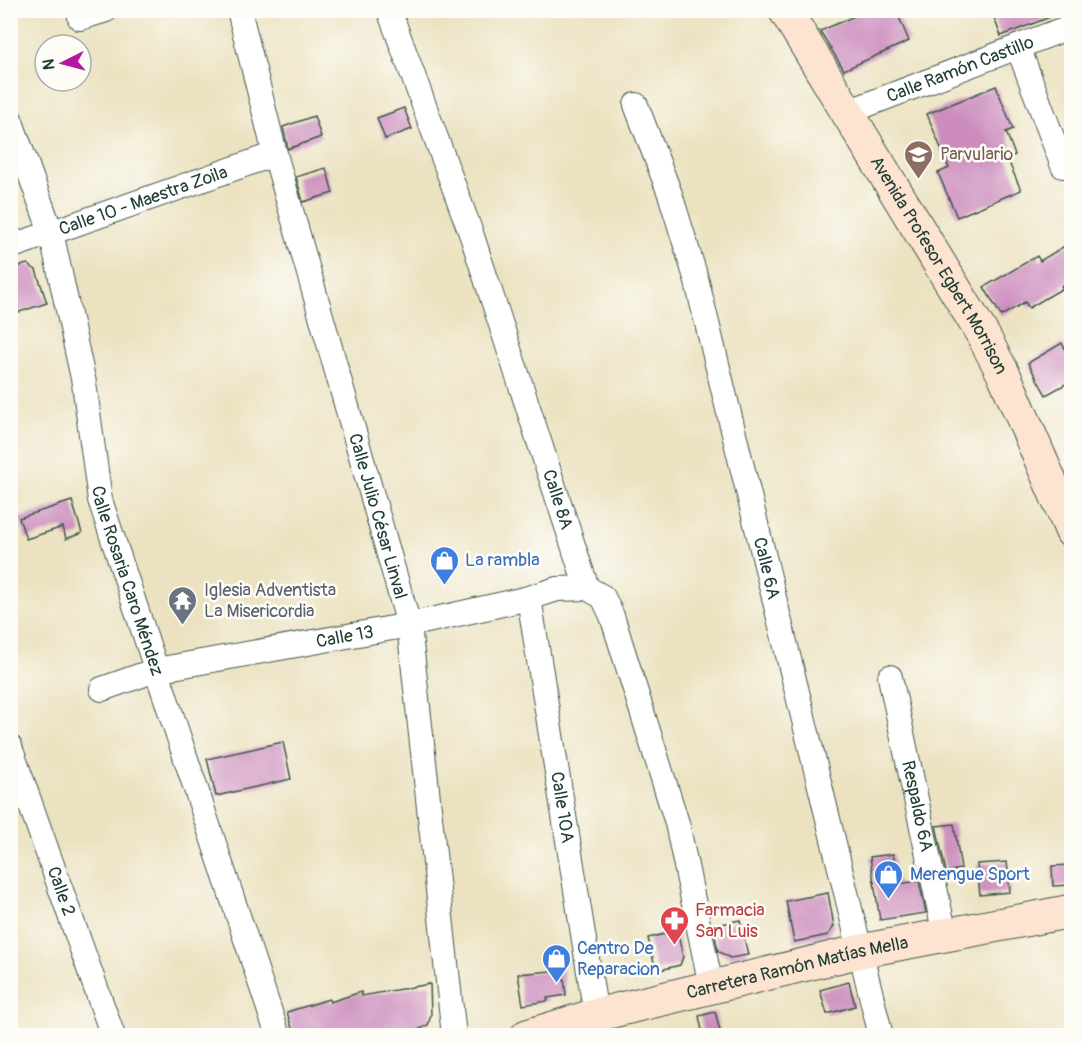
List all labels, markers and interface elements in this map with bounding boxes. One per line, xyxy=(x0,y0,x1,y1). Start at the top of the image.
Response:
street label: Calle Ramón Castillo xyxy=(883,30,1037,108)
north arrow xyxy=(33,33,93,93)
text: N xyxy=(39,58,60,71)
school or university icon: Parvulario xyxy=(903,138,935,180)
place label: Parvulario xyxy=(940,143,1013,166)
street label: Avenida Profesor Egbert Morrison xyxy=(865,152,1013,378)
street label: Calle 10 - Maestra Zoila xyxy=(56,160,230,240)
street label: Calle Julio César Linval xyxy=(344,431,413,602)
street label: Calle 8A xyxy=(538,467,579,533)
street label: Calle Rosaria Caro Méndez xyxy=(87,484,169,679)
street label: Calle 6A xyxy=(748,535,786,602)
shop icon: La rambla xyxy=(428,544,460,586)
place label: La rambla xyxy=(465,549,540,572)
place label: Iglesia Adventista La Misericordia xyxy=(204,579,336,623)
temple icon: Iglesia Adventista La Misericordia xyxy=(167,584,199,626)
street label: Calle 13 xyxy=(314,620,375,653)
street label: Respaldo 6A xyxy=(897,758,939,854)
street label: Calle 10A xyxy=(546,770,580,845)
shop icon: Merengue Sport xyxy=(873,858,905,900)
street label: Calle 2 xyxy=(42,863,81,919)
place label: Merengue Sport xyxy=(910,863,1031,886)
place label: Farmacia San Luis xyxy=(695,899,765,943)
pharmacy icon: Farmacia San Luis xyxy=(658,904,690,946)
street label: Carretera Ramón Matías Mella xyxy=(684,931,910,1004)
place label: Centro De Reparacion xyxy=(577,937,660,981)
shop icon: Centro De Reparacion xyxy=(540,942,572,984)

